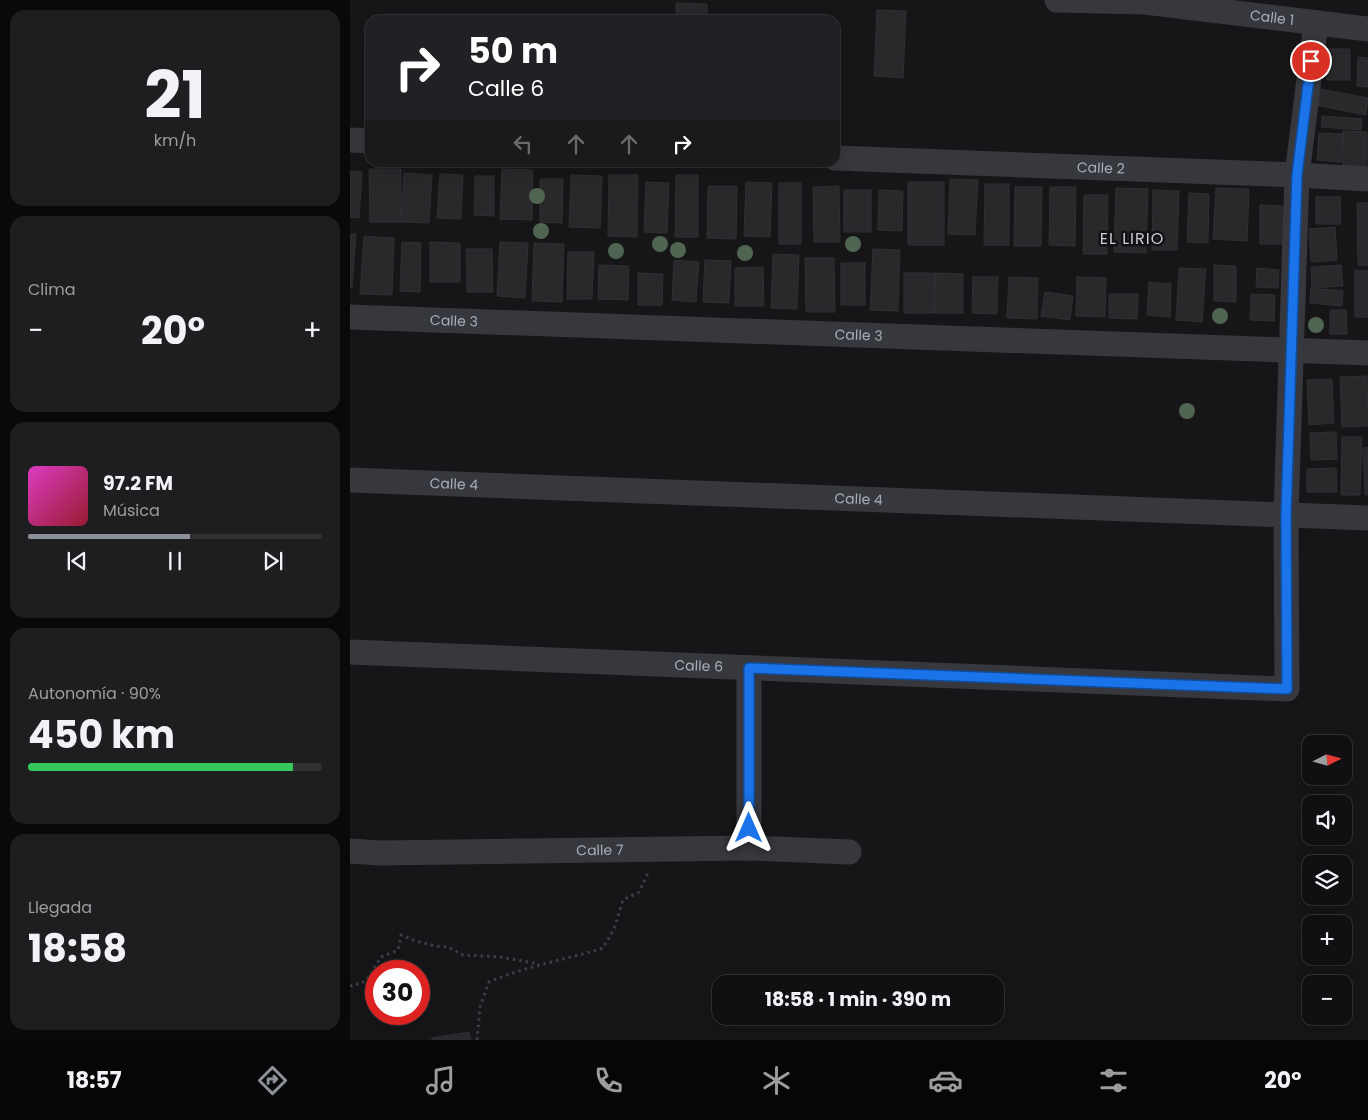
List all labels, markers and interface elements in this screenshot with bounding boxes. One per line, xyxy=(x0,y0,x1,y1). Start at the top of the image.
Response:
street label: Calle 1 xyxy=(1249,5,1295,30)
text: 50 m xyxy=(468,26,558,75)
icon: right xyxy=(385,35,450,100)
pin xyxy=(1290,40,1332,82)
icon: arrive xyxy=(1297,47,1325,75)
text: 21 xyxy=(144,50,206,141)
text: Calle 6 xyxy=(468,73,544,104)
text: km/h xyxy=(154,129,196,152)
icon: left xyxy=(509,130,537,158)
icon: ahead xyxy=(562,130,590,158)
icon: ahead xyxy=(615,130,643,158)
icon: right xyxy=(668,130,696,158)
street label: Calle 2 xyxy=(1077,157,1125,179)
district label: EL LIRIO xyxy=(1100,227,1164,250)
text: Clima xyxy=(28,278,76,301)
text: 20° xyxy=(141,304,205,357)
street label: Calle 3 xyxy=(430,310,478,332)
text: − xyxy=(28,311,43,350)
text: + xyxy=(303,311,322,350)
street label: Calle 3 xyxy=(834,324,883,346)
text: 97.2 FM xyxy=(103,470,173,497)
street label: Calle 4 xyxy=(429,473,479,495)
street label: Calle 4 xyxy=(834,488,883,510)
text: Música xyxy=(103,499,160,522)
icon: previous xyxy=(63,547,91,575)
icon: pause xyxy=(161,547,189,575)
icon: next xyxy=(259,547,287,575)
street label: Calle 6 xyxy=(674,655,723,677)
text: Autonomía · 90% xyxy=(28,682,161,705)
text: 450 km xyxy=(28,708,175,761)
north arrow xyxy=(1302,735,1352,785)
map controls xyxy=(1302,735,1352,1025)
button: sound xyxy=(1302,795,1352,845)
position arrow xyxy=(722,801,774,853)
street label: Calle 7 xyxy=(576,840,624,860)
button: layers xyxy=(1302,855,1352,905)
text: Llegada xyxy=(28,896,92,919)
button: + xyxy=(1302,915,1352,965)
text: 18:58 xyxy=(28,922,127,975)
speed limit sign: 30 xyxy=(365,960,430,1025)
button: − xyxy=(1302,975,1352,1025)
text: 18:58 · 1 min · 390 m xyxy=(765,986,951,1013)
icon: directions xyxy=(255,1063,290,1098)
icon: music xyxy=(423,1063,458,1098)
icon: phone xyxy=(591,1063,626,1098)
icon: climate xyxy=(759,1063,794,1098)
icon: car xyxy=(928,1063,963,1098)
icon: filters xyxy=(1096,1063,1131,1098)
text: 18:57 xyxy=(67,1065,121,1096)
text: 20° xyxy=(1264,1065,1301,1096)

